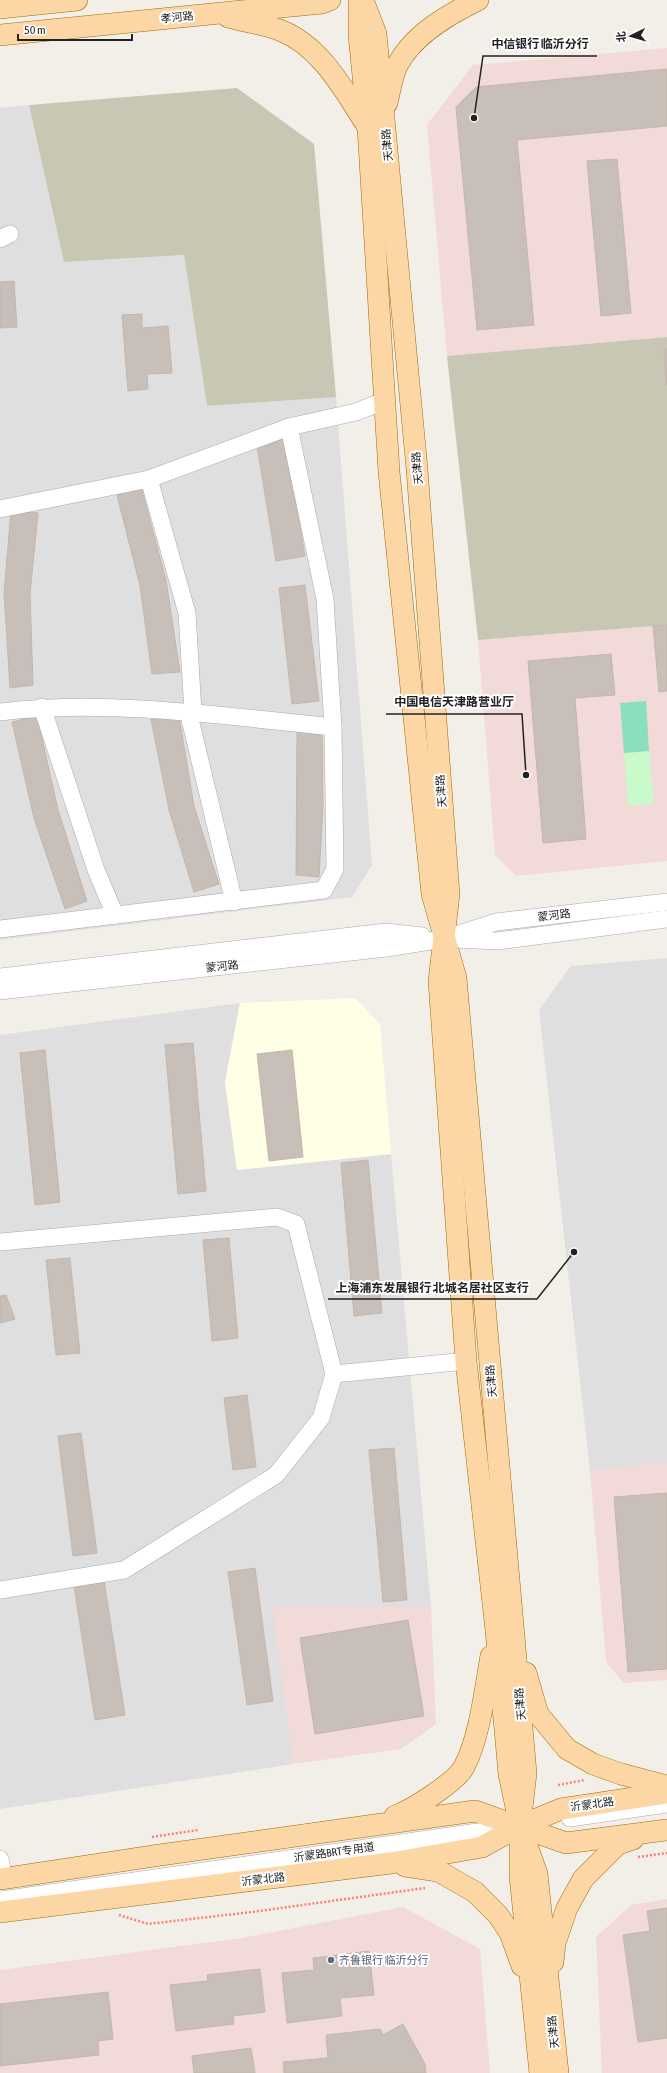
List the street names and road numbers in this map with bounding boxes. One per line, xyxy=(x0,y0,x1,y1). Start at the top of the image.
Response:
street label: 孝河路 xyxy=(160,9,194,25)
street label: 天津路 xyxy=(380,128,394,162)
street label: 天津路 xyxy=(410,451,424,485)
street label: 天津路 xyxy=(434,774,448,808)
street label: 蒙河路 xyxy=(537,907,571,923)
street label: 蒙河路 xyxy=(205,958,239,974)
street label: 天津路 xyxy=(484,1364,498,1398)
street label: 天津路 xyxy=(513,1687,527,1721)
street label: 沂蒙北路 xyxy=(569,1795,615,1813)
street label: 沂蒙路BRT专用道 xyxy=(293,1840,375,1864)
street label: 沂蒙北路 xyxy=(240,1870,286,1888)
street label: 天津路 xyxy=(545,2015,561,2049)

